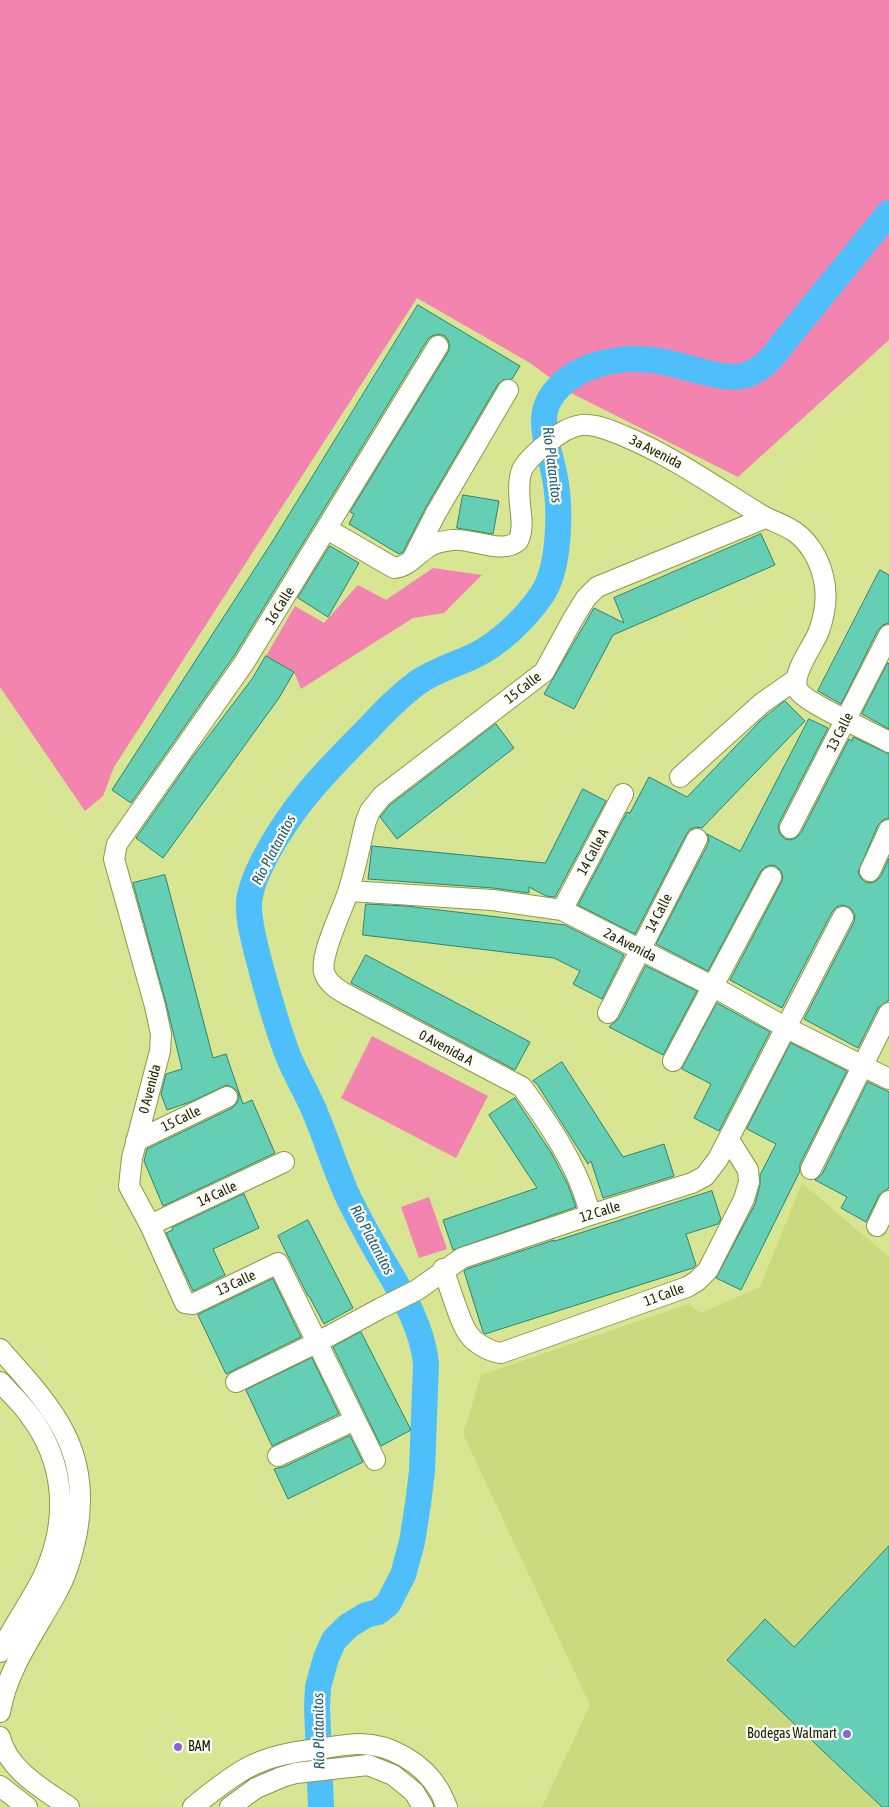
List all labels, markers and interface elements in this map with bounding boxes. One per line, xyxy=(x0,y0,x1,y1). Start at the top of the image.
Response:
water label: Río Platanitos xyxy=(538,426,566,504)
street label: 3a Avenida xyxy=(627,432,685,472)
street label: 16 Calle xyxy=(262,584,298,628)
street label: 15 Calle xyxy=(501,669,545,707)
street label: 13 Calle xyxy=(823,710,857,754)
water label: Río Platanitos xyxy=(248,812,300,888)
street label: 14 Calle A xyxy=(574,826,612,878)
street label: 14 Calle xyxy=(642,891,676,935)
street label: 2a Avenida xyxy=(601,925,659,965)
street label: 0 Avenida A xyxy=(416,1027,476,1069)
street label: 0 Avenida xyxy=(135,1062,165,1116)
street label: 15 Calle xyxy=(159,1102,203,1136)
street label: 14 Calle xyxy=(195,1178,239,1210)
street label: 12 Calle xyxy=(578,1198,622,1226)
water label: Río Platanitos xyxy=(346,1202,398,1278)
street label: 13 Calle xyxy=(214,1267,258,1299)
street label: 11 Calle xyxy=(642,1280,686,1310)
water label: Río Platanitos xyxy=(309,1693,329,1769)
place label: Bodegas Walmart xyxy=(747,1726,837,1742)
marker: Bodegas Walmart xyxy=(841,1728,853,1740)
place label: BAM xyxy=(188,1739,211,1755)
marker: BAM xyxy=(172,1741,184,1753)

